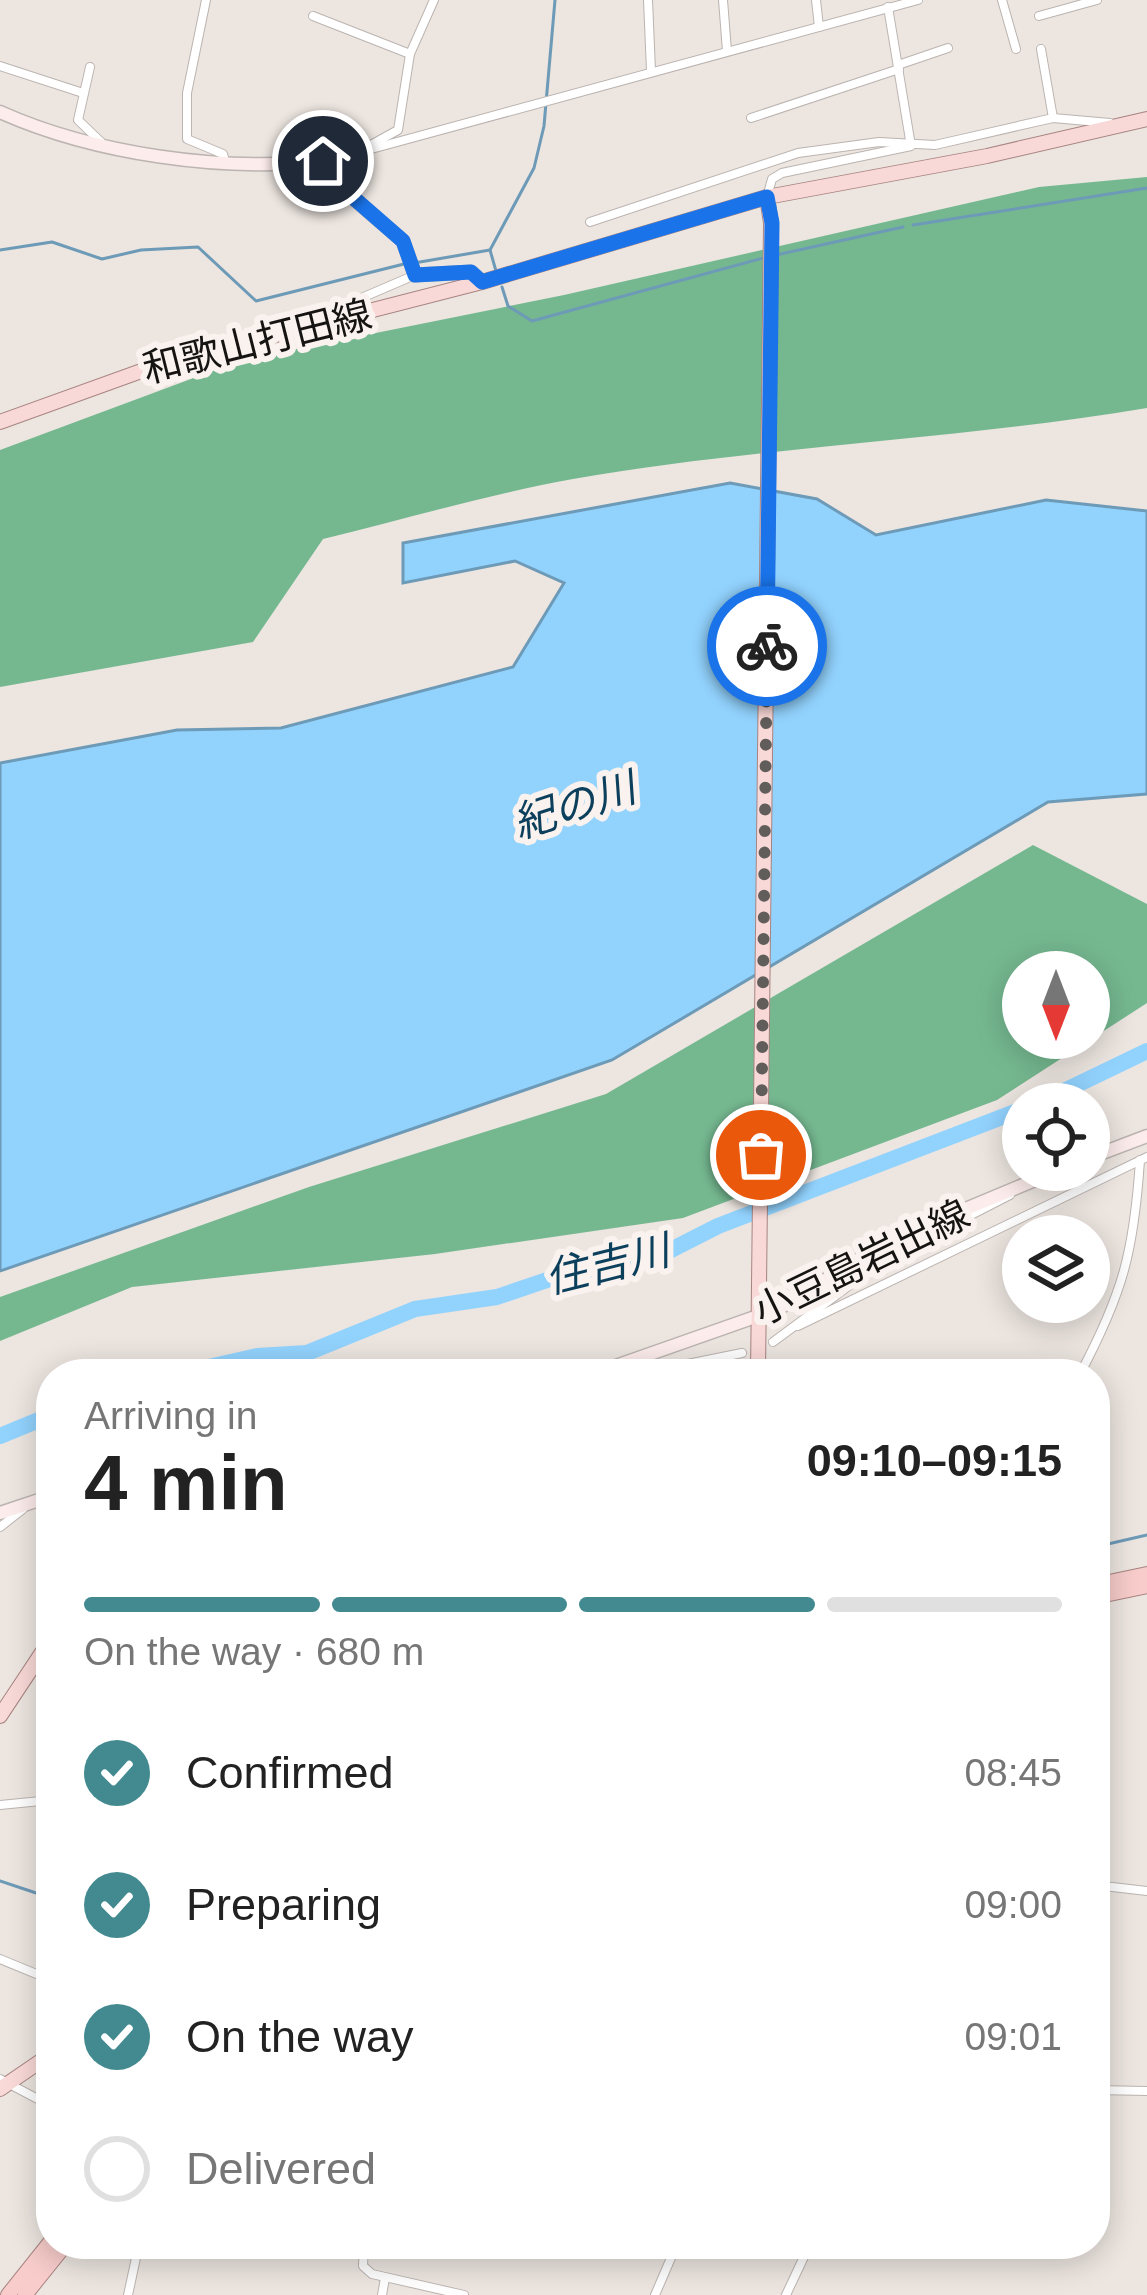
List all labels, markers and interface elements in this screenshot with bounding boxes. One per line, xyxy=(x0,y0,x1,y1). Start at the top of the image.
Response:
pin xyxy=(272,110,374,212)
icon: home xyxy=(290,128,356,194)
street label: 和歌山打田線 xyxy=(138,292,376,391)
courier xyxy=(707,586,827,706)
icon: bike xyxy=(734,613,800,679)
water label: 紀の川 xyxy=(507,762,645,847)
north arrow xyxy=(1002,951,1110,1059)
map controls xyxy=(1002,951,1110,1323)
button: locate xyxy=(1002,1083,1110,1191)
pin xyxy=(710,1104,812,1206)
icon: bag xyxy=(728,1122,794,1188)
street label: 小豆島岩出線 xyxy=(747,1192,976,1333)
button: layers xyxy=(1002,1215,1110,1323)
water label: 住吉川 xyxy=(540,1225,678,1303)
text: Arriving in xyxy=(84,1394,257,1437)
text: 09:10–09:15 xyxy=(807,1435,1062,1486)
text: 4 min xyxy=(84,1439,288,1527)
text: On the way · 680 m xyxy=(84,1630,424,1673)
icon: check xyxy=(84,1740,150,1806)
text: Confirmed xyxy=(186,1747,394,1798)
text: 08:45 xyxy=(964,1751,1062,1794)
icon: check xyxy=(84,1872,150,1938)
text: Preparing xyxy=(186,1879,381,1930)
text: 09:00 xyxy=(964,1883,1062,1926)
icon: check xyxy=(84,2004,150,2070)
text: On the way xyxy=(186,2011,414,2062)
text: 09:01 xyxy=(964,2015,1062,2058)
text: Delivered xyxy=(186,2143,376,2194)

